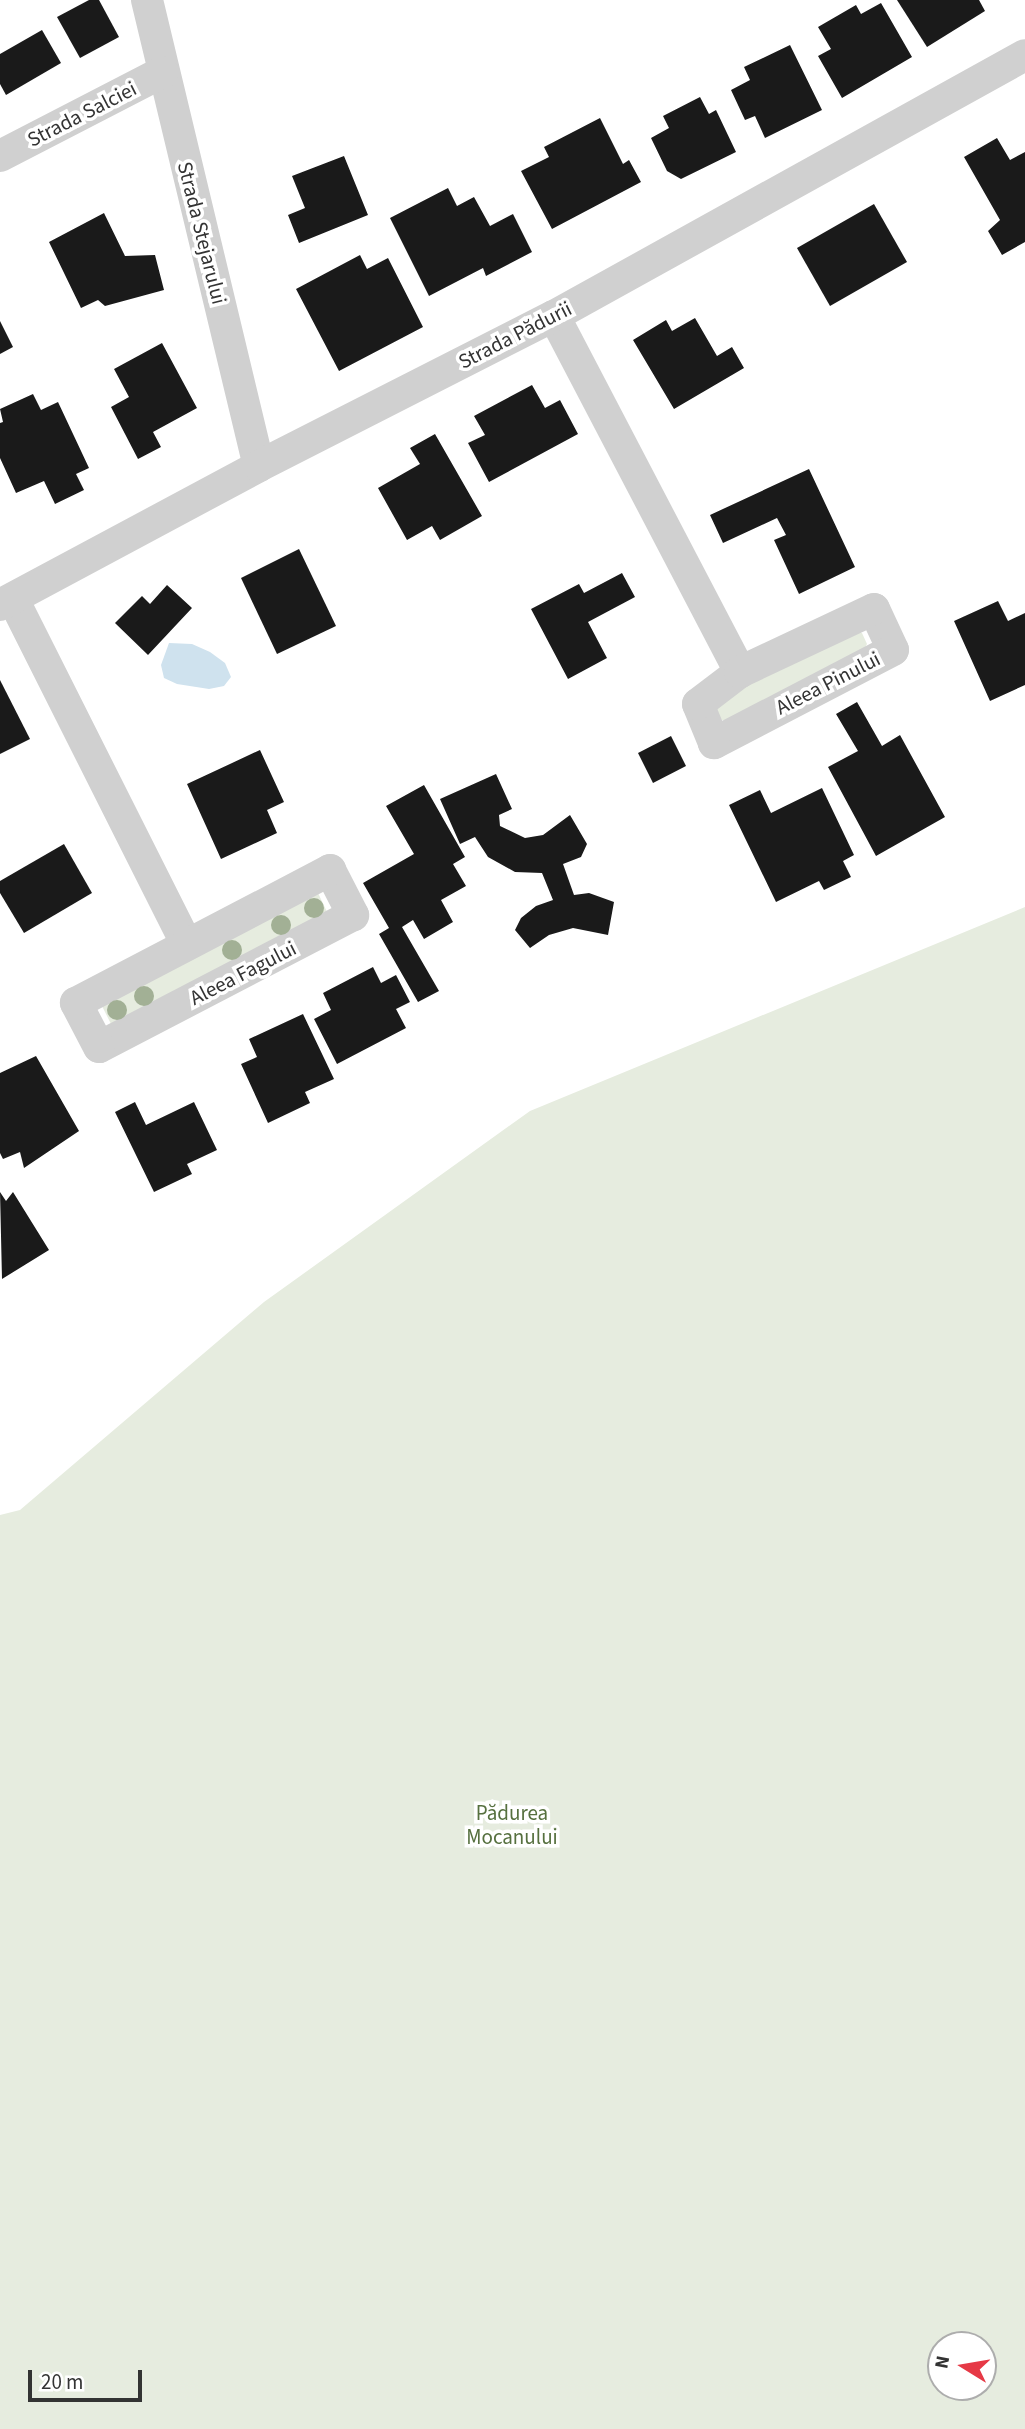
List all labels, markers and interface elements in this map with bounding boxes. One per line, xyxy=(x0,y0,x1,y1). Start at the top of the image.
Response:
street label: Strada Salciei xyxy=(23,76,141,152)
street label: Strada Stejarului xyxy=(172,159,232,307)
street label: Strada Pădurii xyxy=(454,296,576,374)
street label: Aleea Pinului xyxy=(771,646,885,720)
street label: Aleea Fagului xyxy=(185,935,301,1011)
park label: Pădurea Mocanului xyxy=(466,1800,558,1850)
north arrow xyxy=(927,2331,997,2401)
text: N xyxy=(928,2354,957,2371)
scale bar xyxy=(32,2356,145,2400)
text: 20 m xyxy=(41,2367,83,2397)

